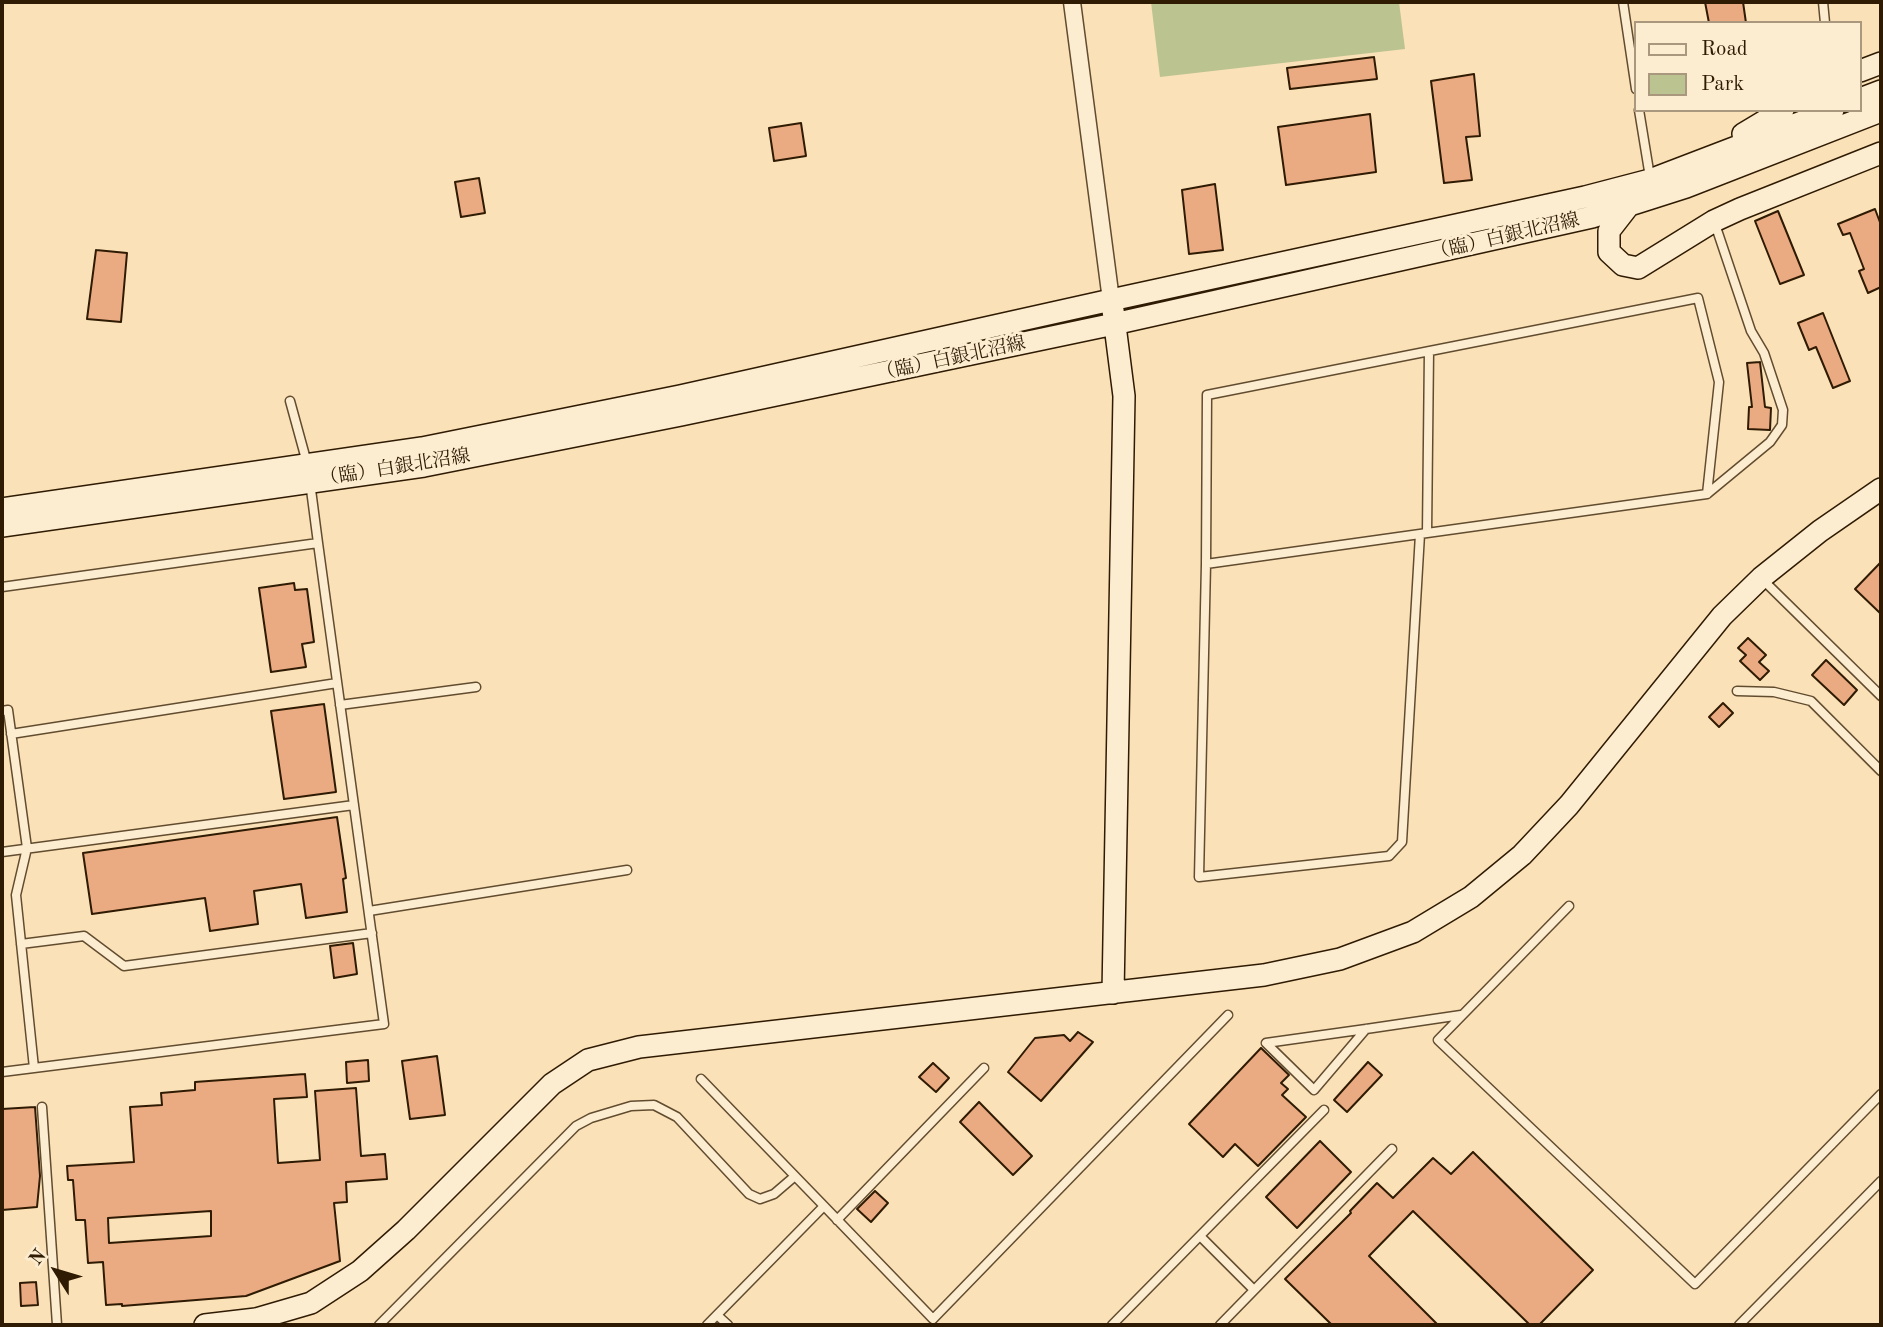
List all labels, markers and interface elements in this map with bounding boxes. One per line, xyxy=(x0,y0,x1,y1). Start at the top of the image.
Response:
legend xyxy=(1634,21,1862,112)
text: Road xyxy=(1701,39,1748,60)
text: Park xyxy=(1701,74,1744,95)
street label: （臨）白銀北沼線 xyxy=(1428,209,1582,265)
street label: （臨）白銀北沼線 xyxy=(874,332,1028,386)
street label: （臨）白銀北沼線 xyxy=(318,445,472,491)
north arrow xyxy=(21,1236,91,1306)
text: N xyxy=(27,1247,51,1270)

